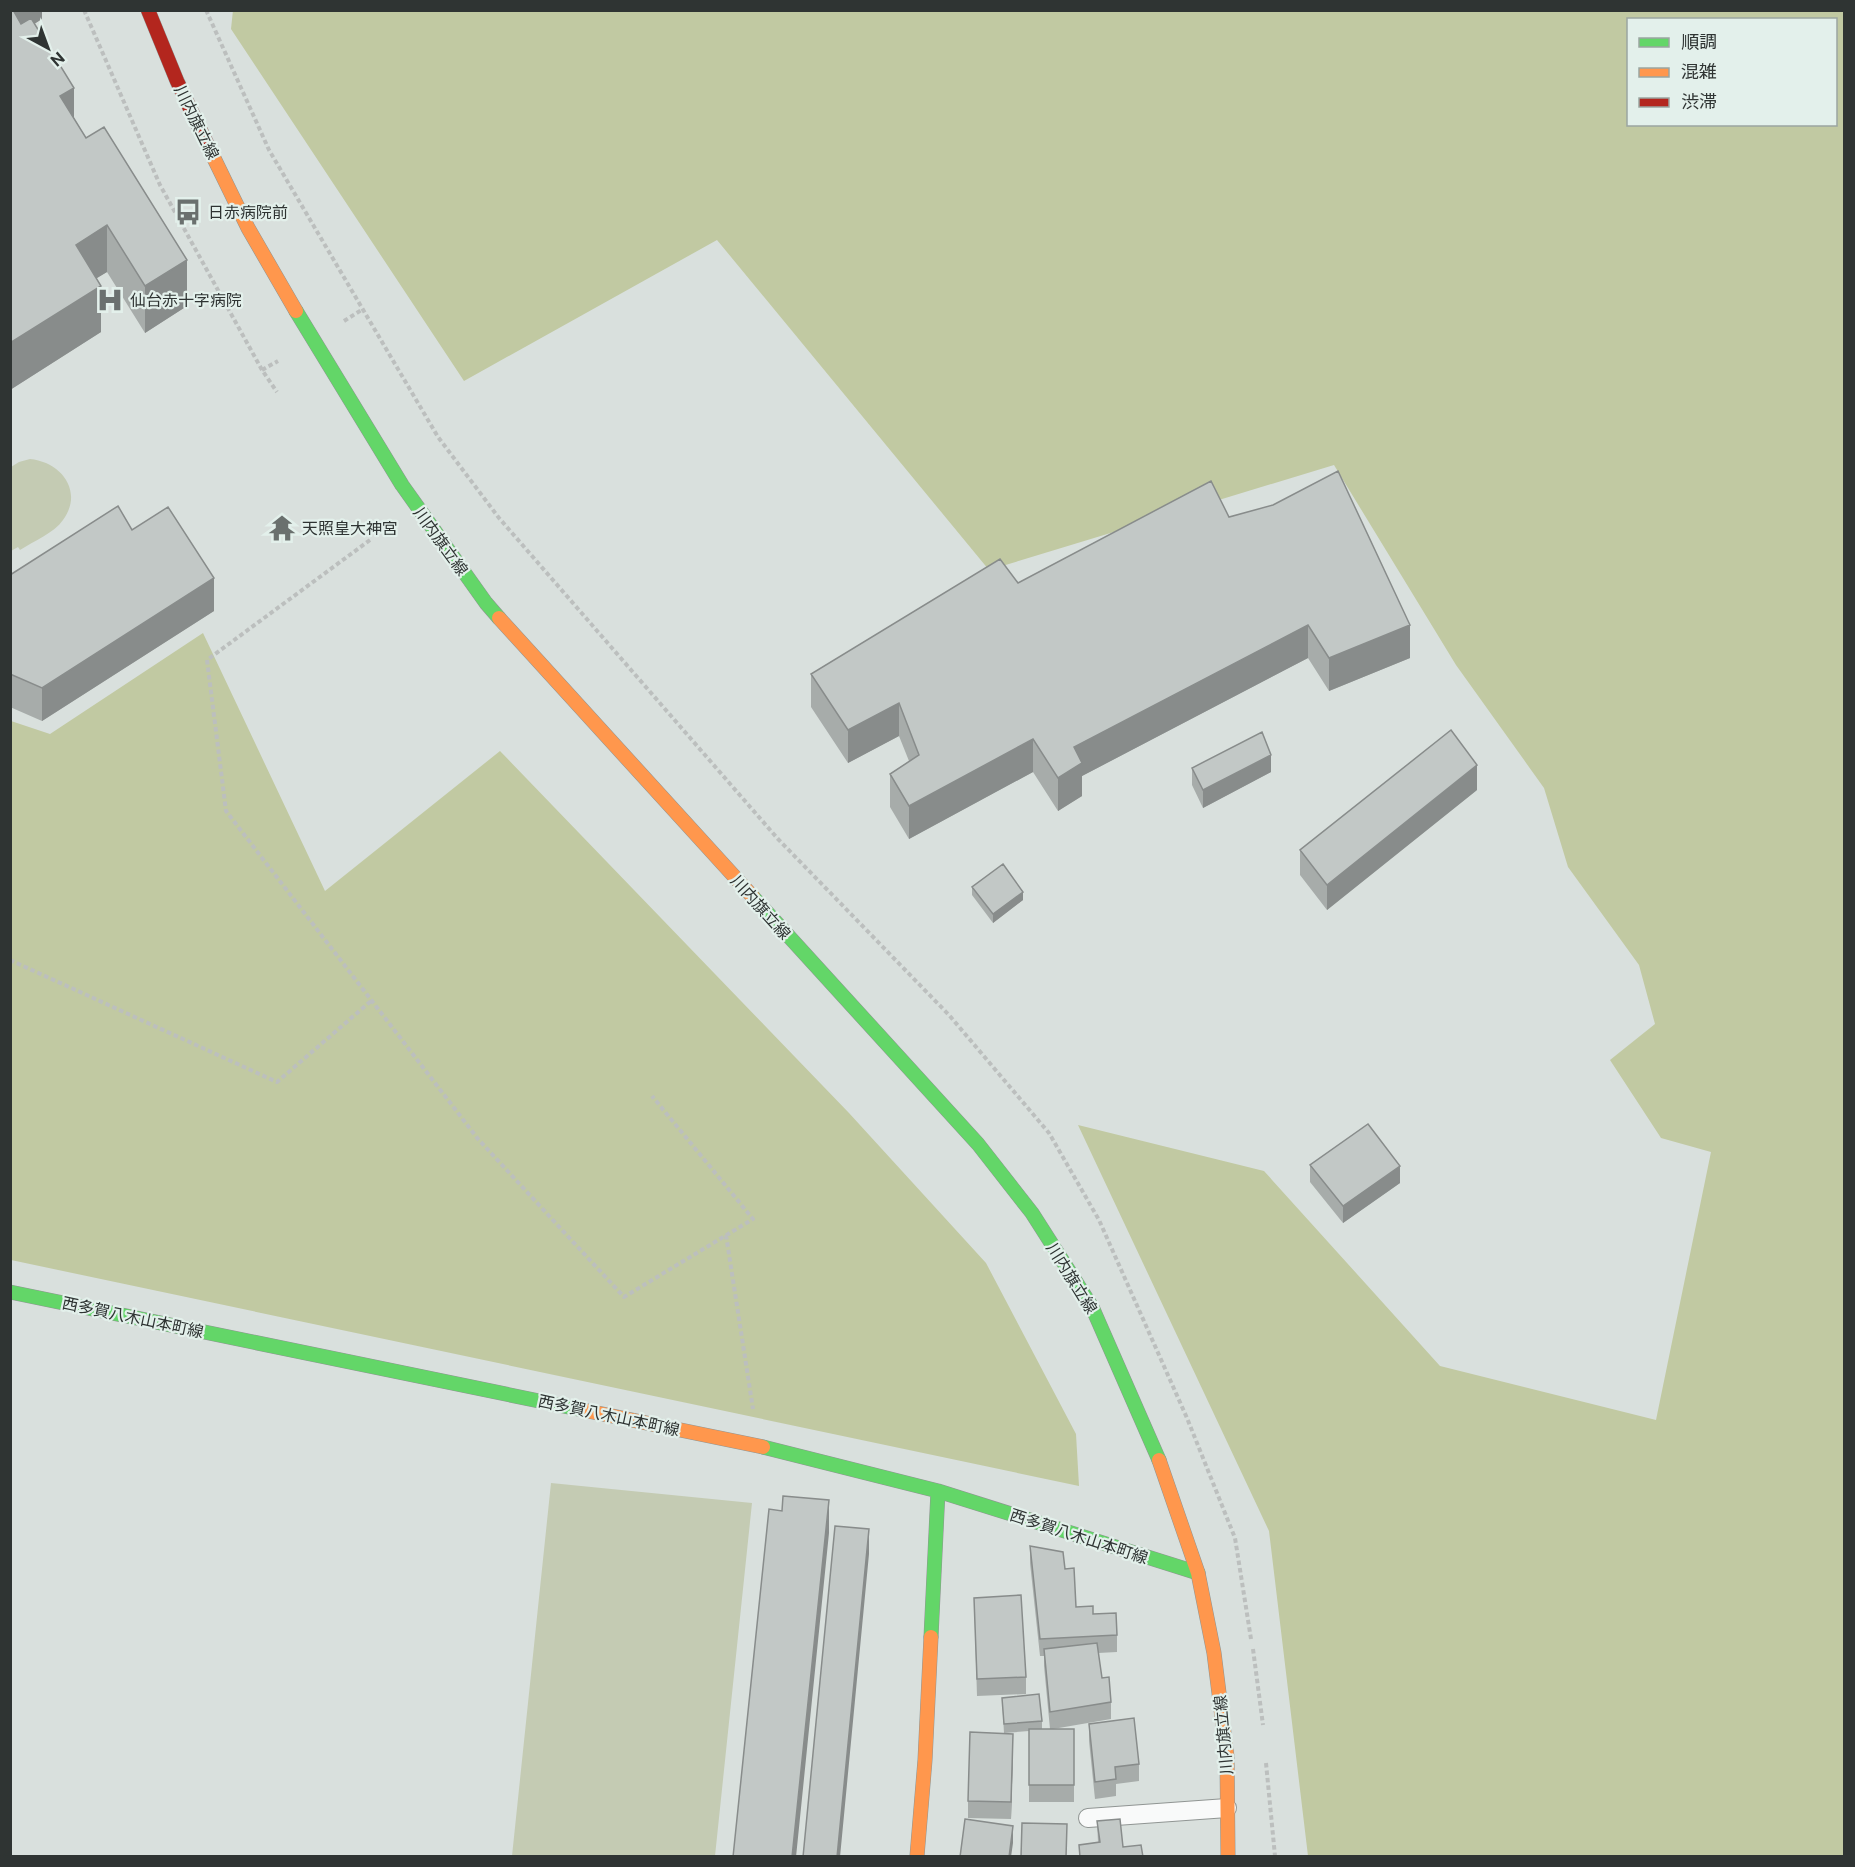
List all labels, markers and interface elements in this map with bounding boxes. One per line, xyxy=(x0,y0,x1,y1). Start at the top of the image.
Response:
north arrow xyxy=(18,18,78,78)
legend xyxy=(1627,18,1837,126)
text: 順調 xyxy=(1681,31,1717,52)
text: N xyxy=(47,48,68,70)
text: 混雑 xyxy=(1681,61,1717,82)
street label: 川内旗立線 xyxy=(170,82,223,162)
text: 渋滞 xyxy=(1681,91,1717,112)
bus stop icon: 日赤病院前 xyxy=(173,197,203,227)
place label: 日赤病院前 xyxy=(208,203,288,222)
hospital icon: 仙台赤十字病院 xyxy=(95,285,125,315)
place label: 仙台赤十字病院 xyxy=(130,291,242,310)
street label: 川内旗立線 xyxy=(409,503,472,579)
temple icon: 天照皇大神宮 xyxy=(267,513,297,543)
place label: 天照皇大神宮 xyxy=(302,519,398,538)
street label: 川内旗立線 xyxy=(727,871,794,943)
street label: 川内旗立線 xyxy=(1042,1239,1101,1317)
street label: 西多賀八木山本町線 xyxy=(60,1293,205,1342)
street label: 西多賀八木山本町線 xyxy=(536,1391,681,1440)
street label: 西多賀八木山本町線 xyxy=(1007,1505,1150,1568)
street label: 川内旗立線 xyxy=(1211,1694,1236,1776)

